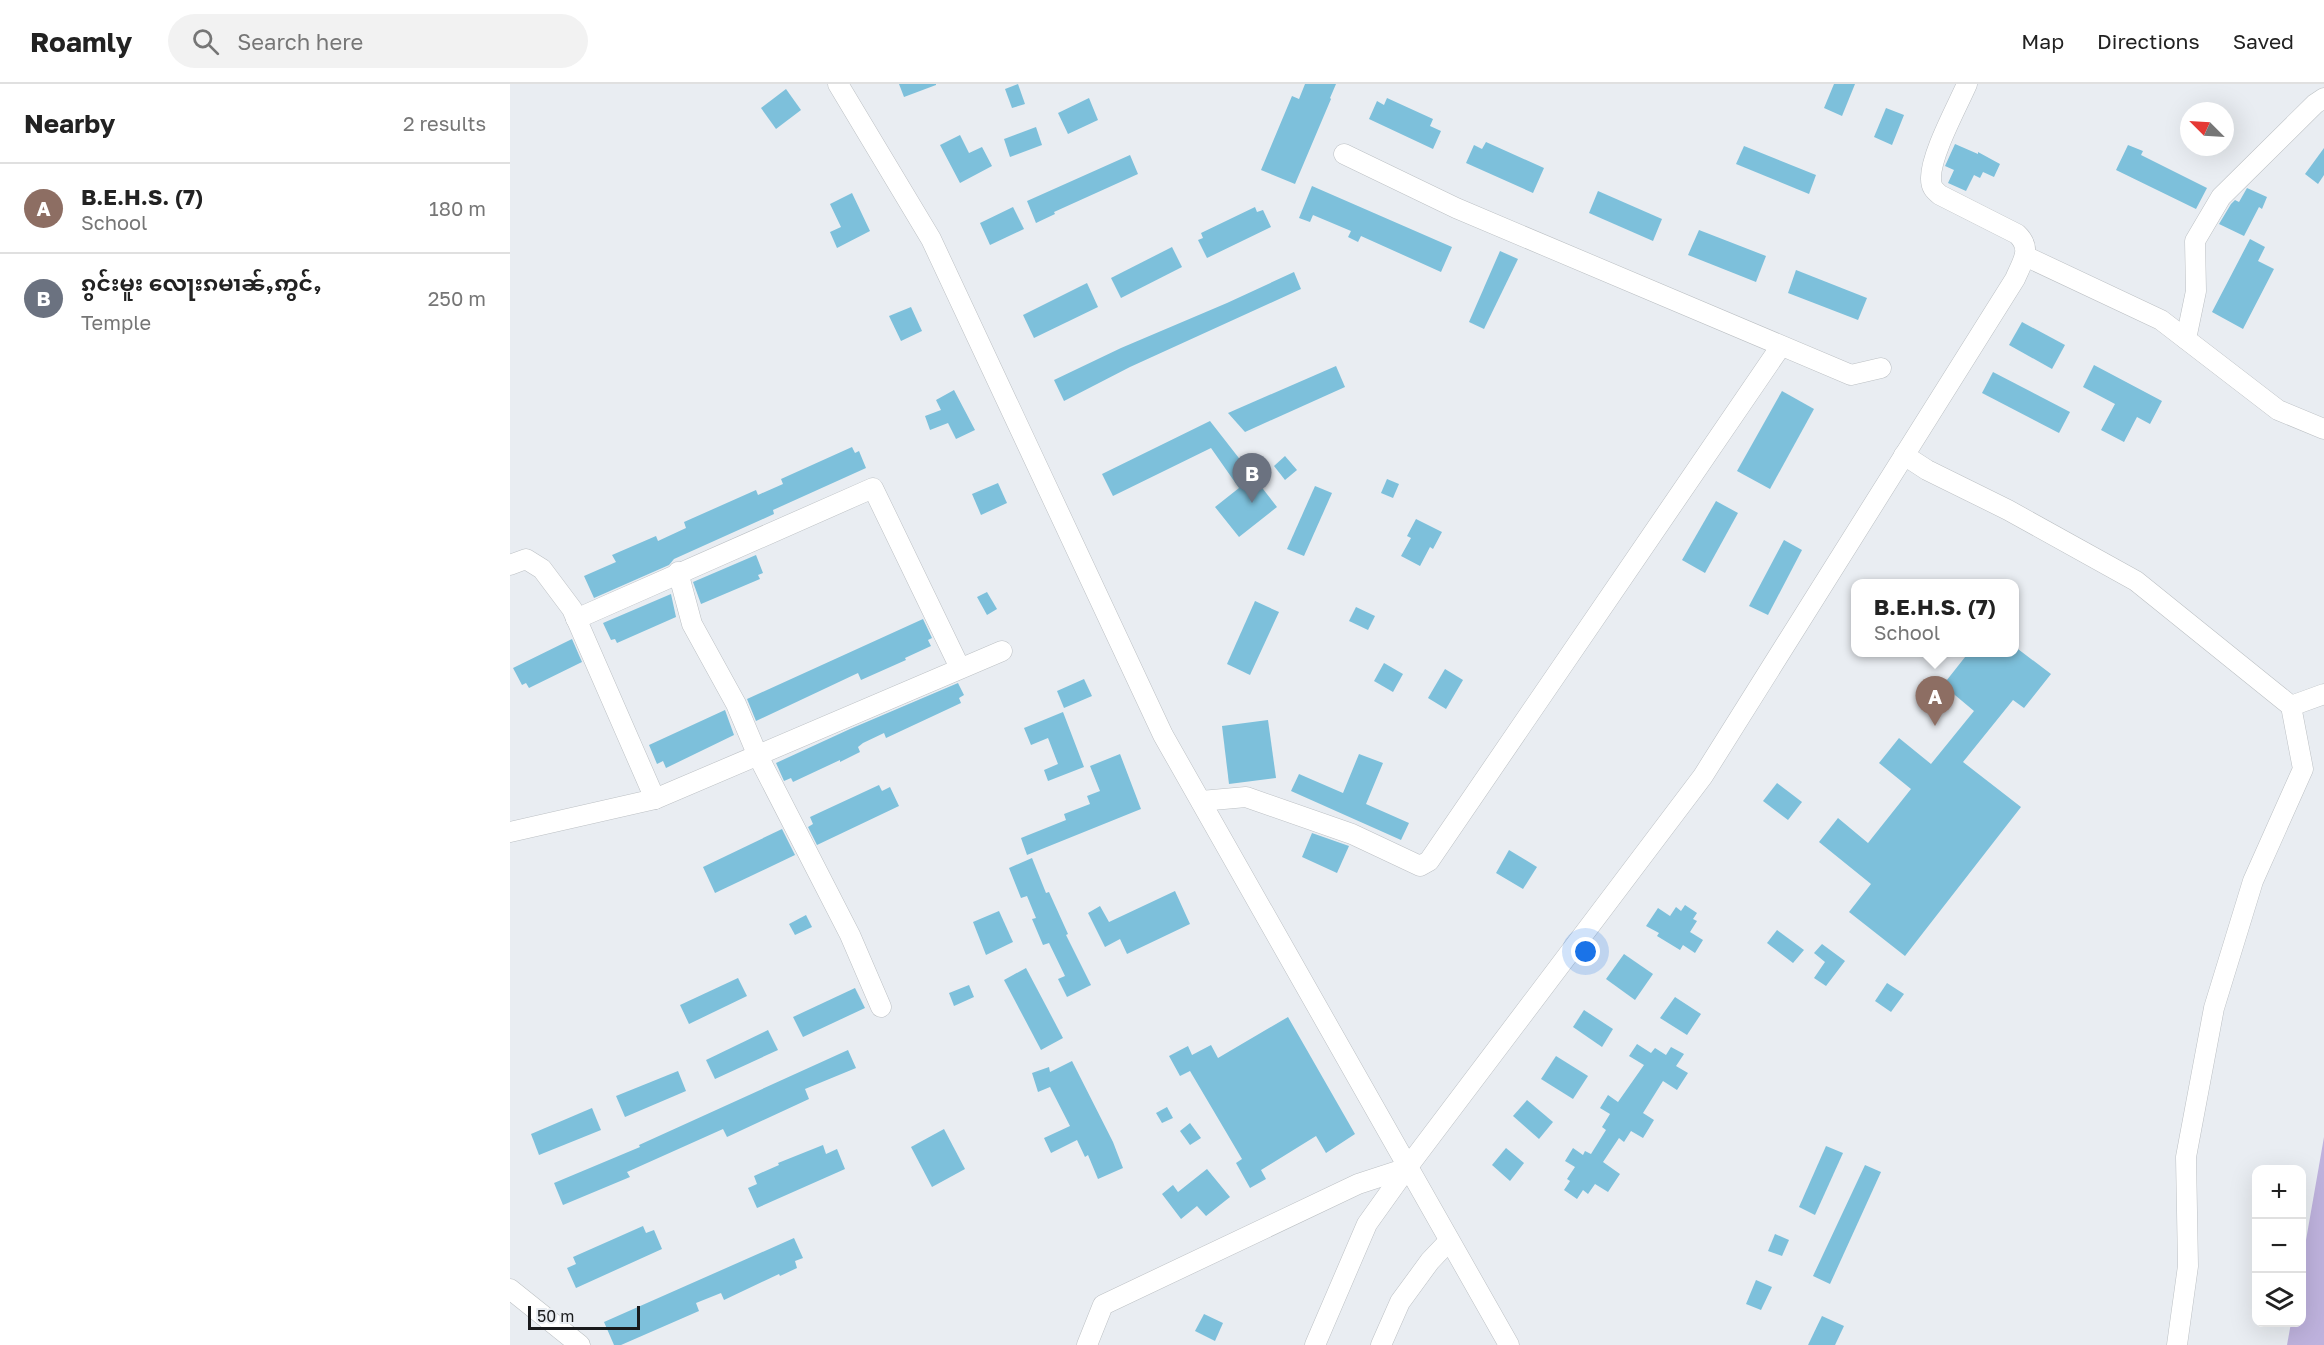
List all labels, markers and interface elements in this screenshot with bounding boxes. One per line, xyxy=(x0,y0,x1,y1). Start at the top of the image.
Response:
search box xyxy=(168,14,588,68)
text: Roamly xyxy=(30,25,132,58)
icon: search xyxy=(189,25,222,58)
text: Search here xyxy=(237,28,363,55)
text: Map xyxy=(2021,28,2064,54)
text: Directions xyxy=(2097,28,2200,54)
text: Saved xyxy=(2233,28,2294,54)
north arrow xyxy=(2180,102,2234,156)
text: Nearby xyxy=(24,108,115,139)
text: 2 results xyxy=(403,111,486,135)
text: B.E.H.S. (7) xyxy=(81,183,203,210)
text: A xyxy=(36,196,51,220)
text: 180 m xyxy=(429,196,486,220)
text: School xyxy=(81,210,147,234)
text: ၵွင်းမူး လေႃးၵမၢၼ်ႇဢွင်ႇ xyxy=(81,269,322,296)
text: B xyxy=(36,286,51,310)
text: 250 m xyxy=(428,286,486,310)
text: Temple xyxy=(81,310,151,334)
pin: B xyxy=(1232,454,1272,503)
popup xyxy=(1851,579,2019,657)
text: B.E.H.S. (7) xyxy=(1874,593,1996,620)
text: School xyxy=(1874,620,1940,644)
pin: A xyxy=(1916,676,1954,726)
your location xyxy=(1571,937,1600,966)
map controls xyxy=(2252,1165,2306,1327)
button: + xyxy=(2252,1165,2306,1219)
button: − xyxy=(2252,1219,2306,1273)
button: layers xyxy=(2252,1273,2306,1327)
scale bar xyxy=(528,1303,640,1330)
text: 50 m xyxy=(537,1306,574,1326)

